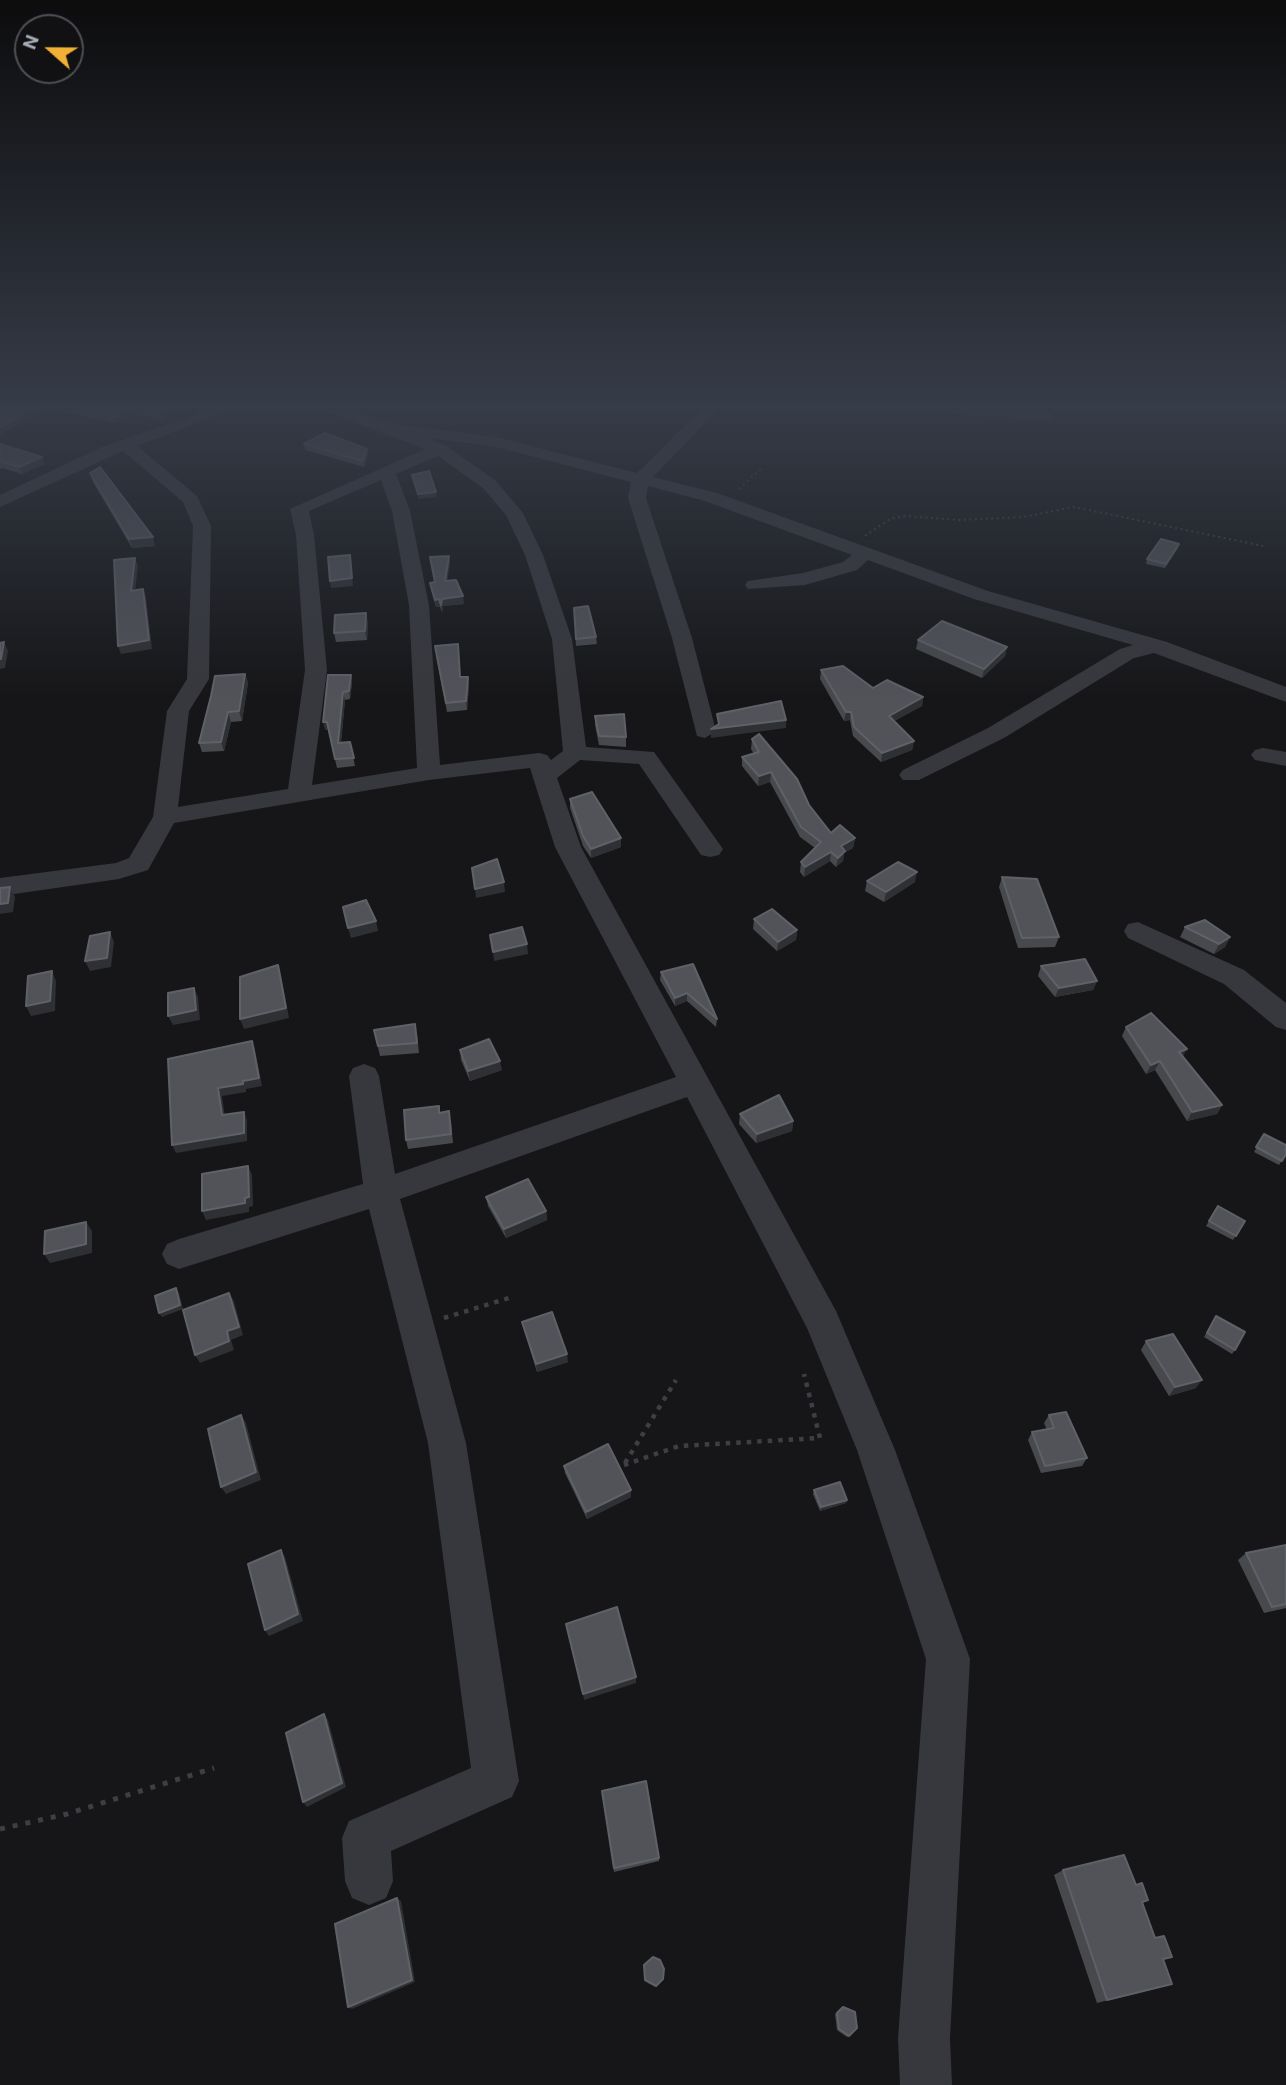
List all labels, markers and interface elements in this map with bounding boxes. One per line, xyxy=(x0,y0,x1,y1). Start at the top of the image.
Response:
north arrow xyxy=(14,14,84,84)
text: N xyxy=(18,32,44,52)

